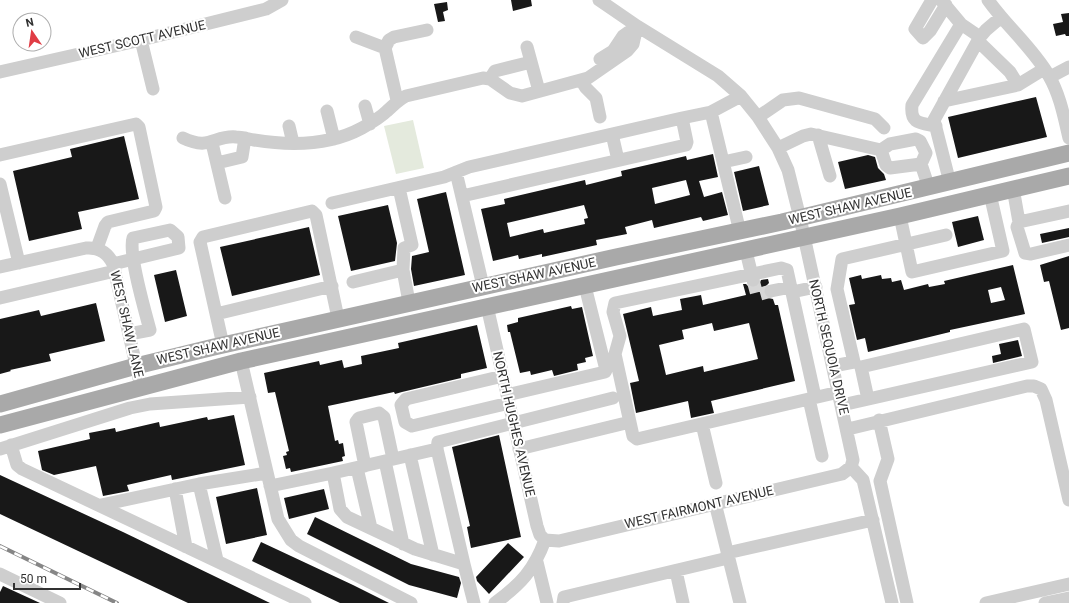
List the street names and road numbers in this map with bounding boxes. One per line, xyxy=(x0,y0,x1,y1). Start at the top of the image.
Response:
street label: WEST SCOTT AVENUE xyxy=(77,17,207,61)
street label: WEST SHAW AVENUE xyxy=(787,185,913,227)
street label: WEST SHAW AVENUE xyxy=(471,255,597,295)
street label: WEST SHAW LANE xyxy=(107,269,147,379)
street label: NORTH SEQUOIA DRIVE xyxy=(806,278,852,416)
street label: WEST SHAW AVENUE xyxy=(155,325,281,367)
street label: NORTH HUGHES AVENUE xyxy=(490,350,538,498)
street label: WEST FAIRMONT AVENUE xyxy=(623,483,775,531)

